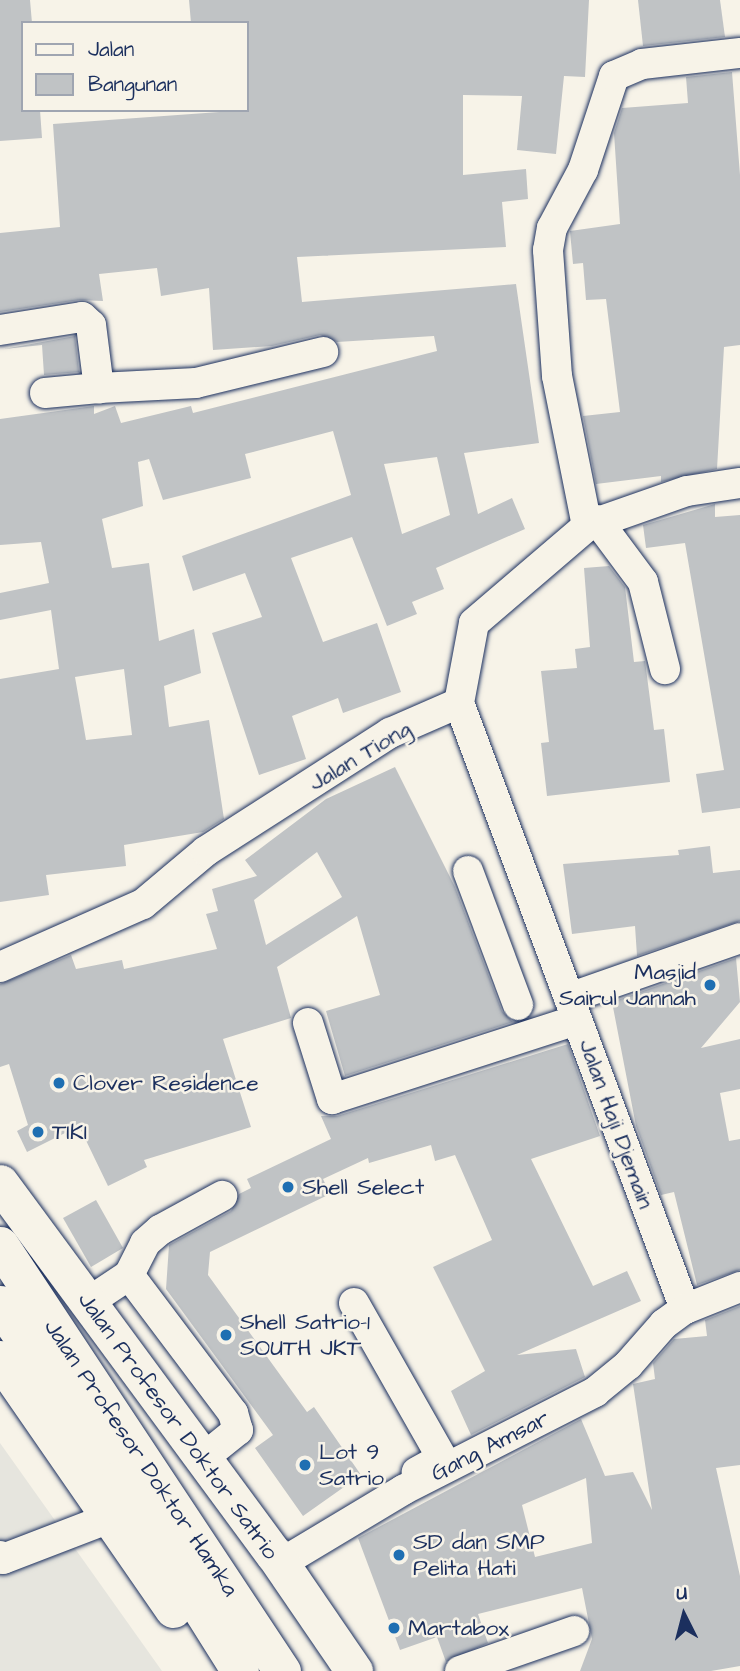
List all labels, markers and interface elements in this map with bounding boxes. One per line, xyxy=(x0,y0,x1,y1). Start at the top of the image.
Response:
legend xyxy=(21,21,248,112)
text: Jalan xyxy=(88,35,134,64)
text: Bangunan xyxy=(88,70,177,99)
street label: Jalan Tiong xyxy=(304,715,416,797)
place label: Masjid Sairul Jannah xyxy=(559,958,696,1012)
marker: Masjid Sairul Jannah xyxy=(702,977,718,993)
street label: Jalan Haji Djemain xyxy=(573,1035,659,1213)
place label: Clover Residence xyxy=(73,1069,259,1097)
marker: Clover Residence xyxy=(51,1075,67,1091)
place label: TIKI xyxy=(52,1118,87,1146)
marker: TIKI xyxy=(30,1124,46,1140)
place label: Shell Select xyxy=(302,1173,424,1201)
marker: Shell Select xyxy=(280,1179,296,1195)
street label: Jalan Profesor Doktor Satrio xyxy=(72,1287,284,1565)
place label: Shell Satrio-1 SOUTH JKT xyxy=(240,1308,370,1362)
street label: Jalan Profesor Doktor Hamka xyxy=(38,1314,244,1602)
marker: Shell Satrio-1 SOUTH JKT xyxy=(218,1327,234,1343)
street label: Gang Amsar xyxy=(426,1404,554,1488)
place label: Lot 9 Satrio xyxy=(319,1438,384,1492)
marker: Lot 9 Satrio xyxy=(297,1457,313,1473)
place label: SD dan SMP Pelita Hati xyxy=(413,1528,545,1582)
marker: SD dan SMP Pelita Hati xyxy=(391,1547,407,1563)
north arrow xyxy=(649,1580,719,1650)
text: U xyxy=(675,1580,688,1608)
place label: Martabox xyxy=(408,1614,509,1642)
marker: Martabox xyxy=(386,1620,402,1636)

